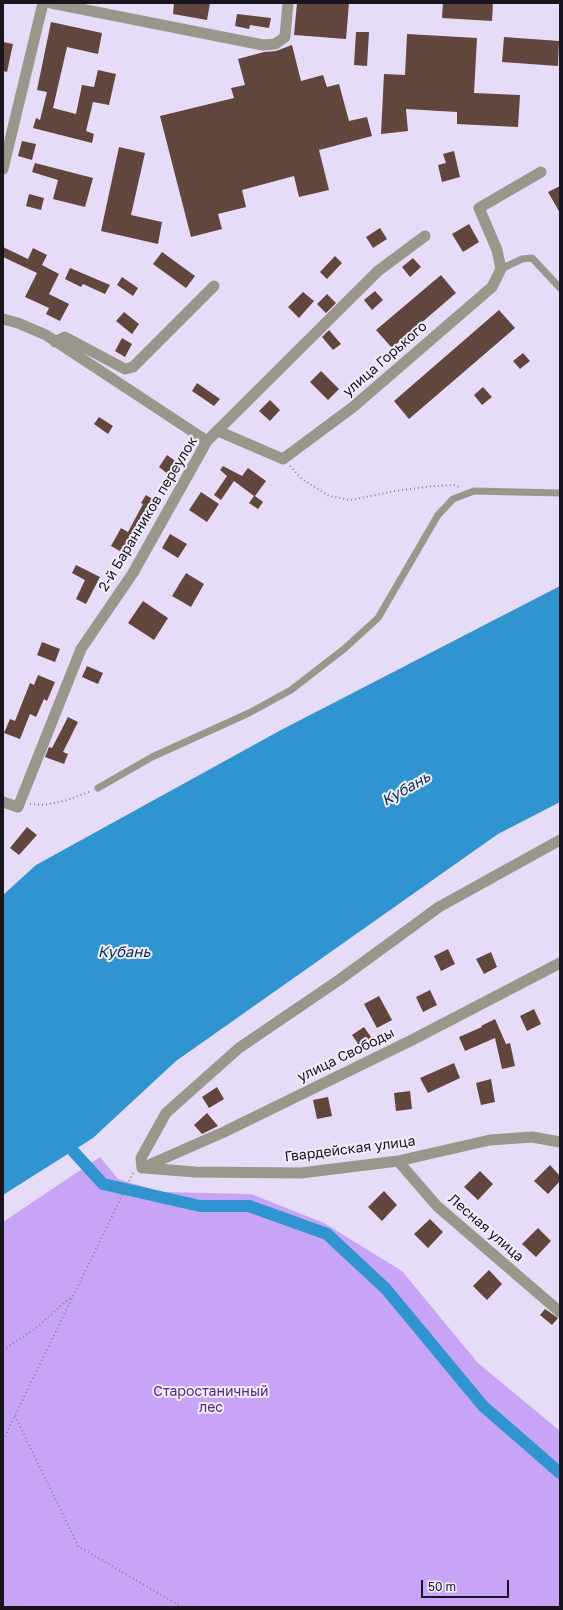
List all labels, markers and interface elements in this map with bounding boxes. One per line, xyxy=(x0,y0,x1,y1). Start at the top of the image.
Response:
street label: улица Горького xyxy=(339,318,431,400)
street label: 2-й Баранников переулок xyxy=(95,434,201,594)
water label: Кубань xyxy=(379,768,433,810)
water label: Кубань xyxy=(98,943,150,961)
street label: улица Свободы xyxy=(295,1024,397,1086)
street label: Гвардейская улица xyxy=(284,1133,416,1165)
street label: Лесная улица xyxy=(445,1191,527,1265)
park label: Старостаничный лес xyxy=(153,1384,269,1416)
scale bar xyxy=(423,1572,511,1598)
text: 50 m xyxy=(428,1579,456,1594)

